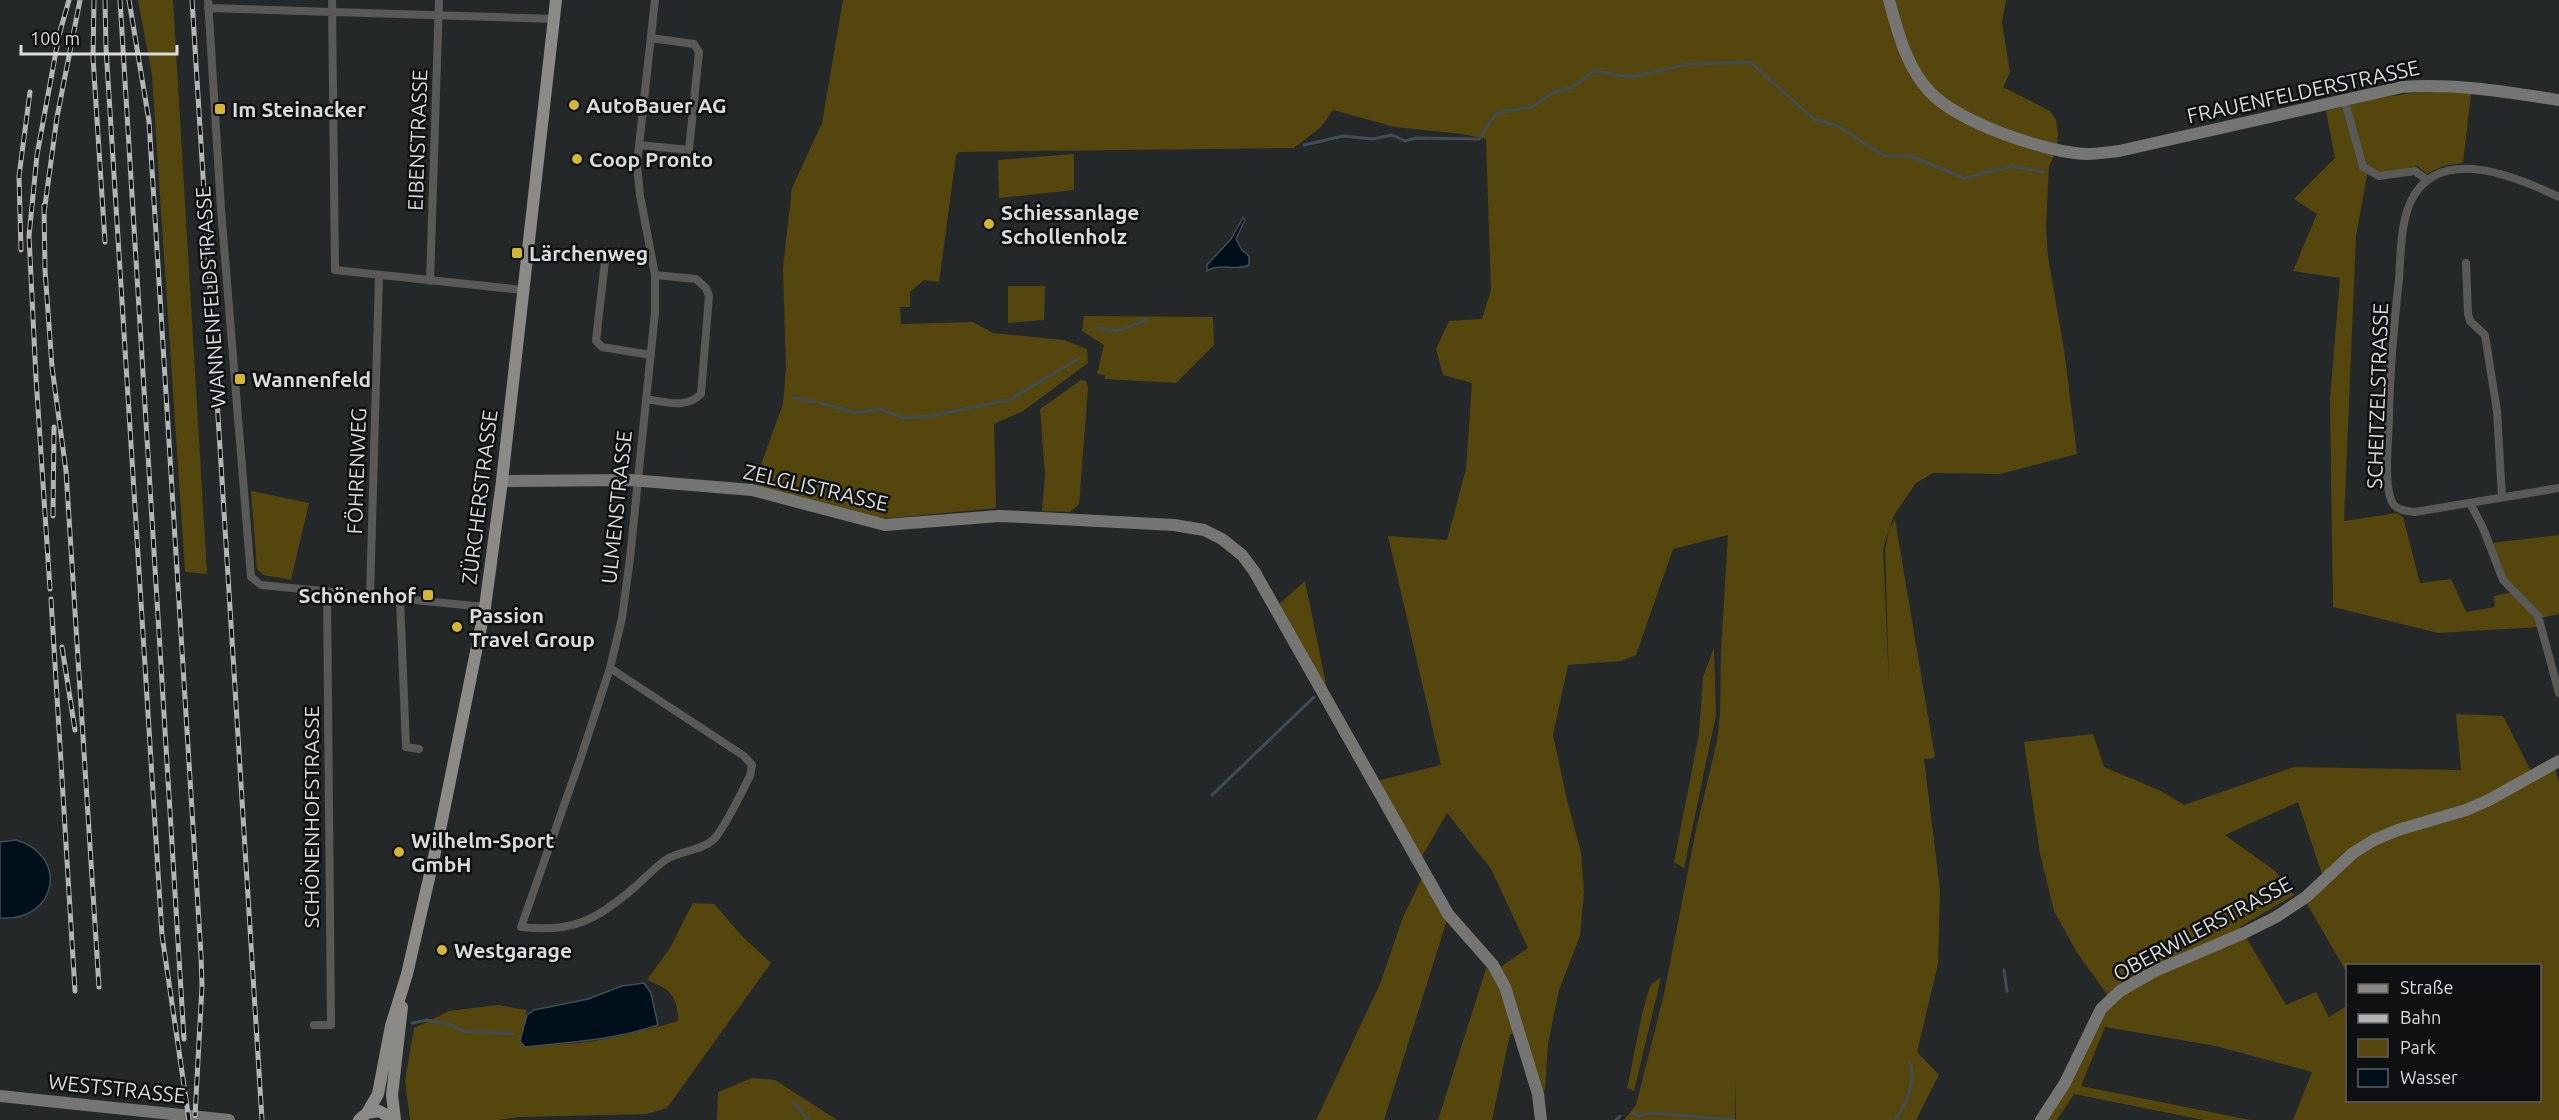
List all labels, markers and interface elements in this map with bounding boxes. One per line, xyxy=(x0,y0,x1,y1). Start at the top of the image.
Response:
scale bar xyxy=(21,18,177,56)
text: 100 m xyxy=(30,28,80,48)
street label: FRAUENFELDERSTRASSE xyxy=(2185,55,2421,127)
street label: EIBENSTRASSE xyxy=(403,69,431,211)
place label: AutoBauer AG xyxy=(586,93,727,117)
place label: Im Steinacker xyxy=(232,97,366,121)
marker: AutoBauer AG xyxy=(567,98,581,112)
marker: Im Steinacker xyxy=(213,102,227,116)
place label: Coop Pronto xyxy=(589,147,713,171)
marker: Coop Pronto xyxy=(570,152,584,166)
street label: WANNENFELDSTRASSE xyxy=(190,185,230,409)
place label: Schiessanlage Schollenholz xyxy=(1001,200,1139,248)
marker: Schiessanlage Schollenholz xyxy=(982,217,996,231)
place label: Lärchenweg xyxy=(529,241,648,265)
marker: Lärchenweg xyxy=(510,246,524,260)
street label: SCHEITZELSTRASSE xyxy=(2362,303,2392,489)
place label: Wannenfeld xyxy=(252,367,371,391)
marker: Wannenfeld xyxy=(233,372,247,386)
street label: FÖHRENWEG xyxy=(342,407,370,535)
street label: ZÜRCHERSTRASSE xyxy=(456,408,502,586)
street label: ULMENSTRASSE xyxy=(596,429,636,585)
street label: ZELGLISTRASSE xyxy=(741,459,891,515)
place label: Schönenhof xyxy=(299,583,416,607)
marker: Schönenhof xyxy=(421,588,435,602)
place label: Passion Travel Group xyxy=(469,603,595,651)
marker: Passion Travel Group xyxy=(450,620,464,634)
street label: SCHÖNENHOFSTRASSE xyxy=(299,706,323,928)
place label: Wilhelm-Sport GmbH xyxy=(411,828,554,876)
marker: Wilhelm-Sport GmbH xyxy=(392,845,406,859)
street label: OBERWILERSTRASSE xyxy=(2109,871,2295,985)
place label: Westgarage xyxy=(454,938,572,962)
marker: Westgarage xyxy=(435,943,449,957)
legend xyxy=(2346,964,2541,1102)
text: Straße xyxy=(2400,977,2453,997)
text: Bahn xyxy=(2400,1007,2441,1027)
text: Park xyxy=(2400,1037,2436,1057)
text: Wasser xyxy=(2400,1067,2458,1087)
street label: WESTSTRASSE xyxy=(47,1069,187,1107)

